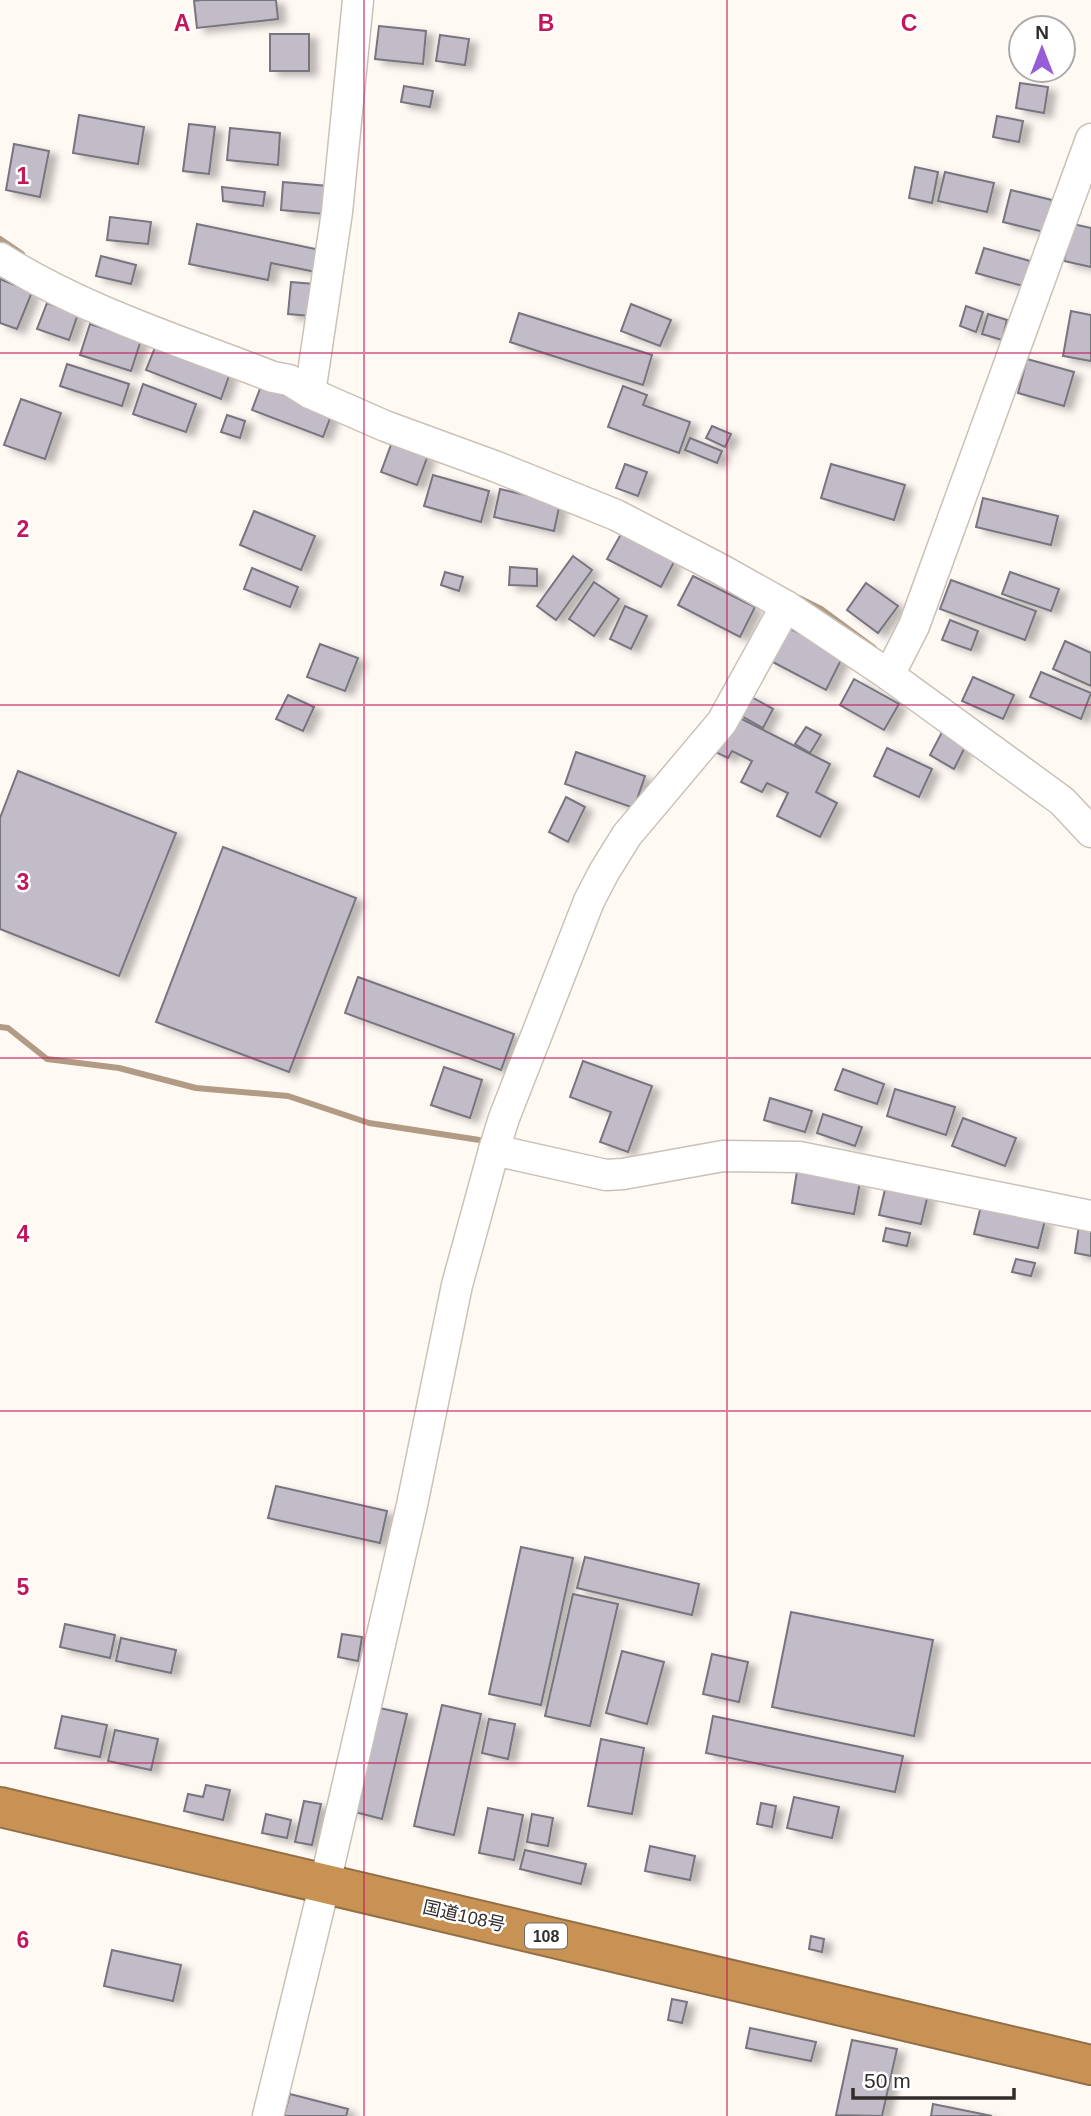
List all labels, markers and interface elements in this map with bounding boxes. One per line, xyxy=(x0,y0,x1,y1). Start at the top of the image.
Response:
text: A xyxy=(174,10,190,36)
text: B xyxy=(538,10,554,36)
text: C xyxy=(901,10,917,36)
north arrow xyxy=(1007,14,1077,84)
text: N xyxy=(1035,22,1049,43)
text: 1 xyxy=(17,163,30,189)
text: 2 xyxy=(17,516,29,542)
text: 3 xyxy=(17,869,29,895)
text: 4 xyxy=(17,1221,30,1247)
text: 5 xyxy=(17,1574,30,1600)
street label: 国道108号 xyxy=(421,1897,507,1935)
road number: 108 xyxy=(525,1924,567,1948)
text: 6 xyxy=(17,1927,29,1953)
scale bar xyxy=(853,2056,1014,2100)
text: 50 m xyxy=(864,2069,911,2092)

